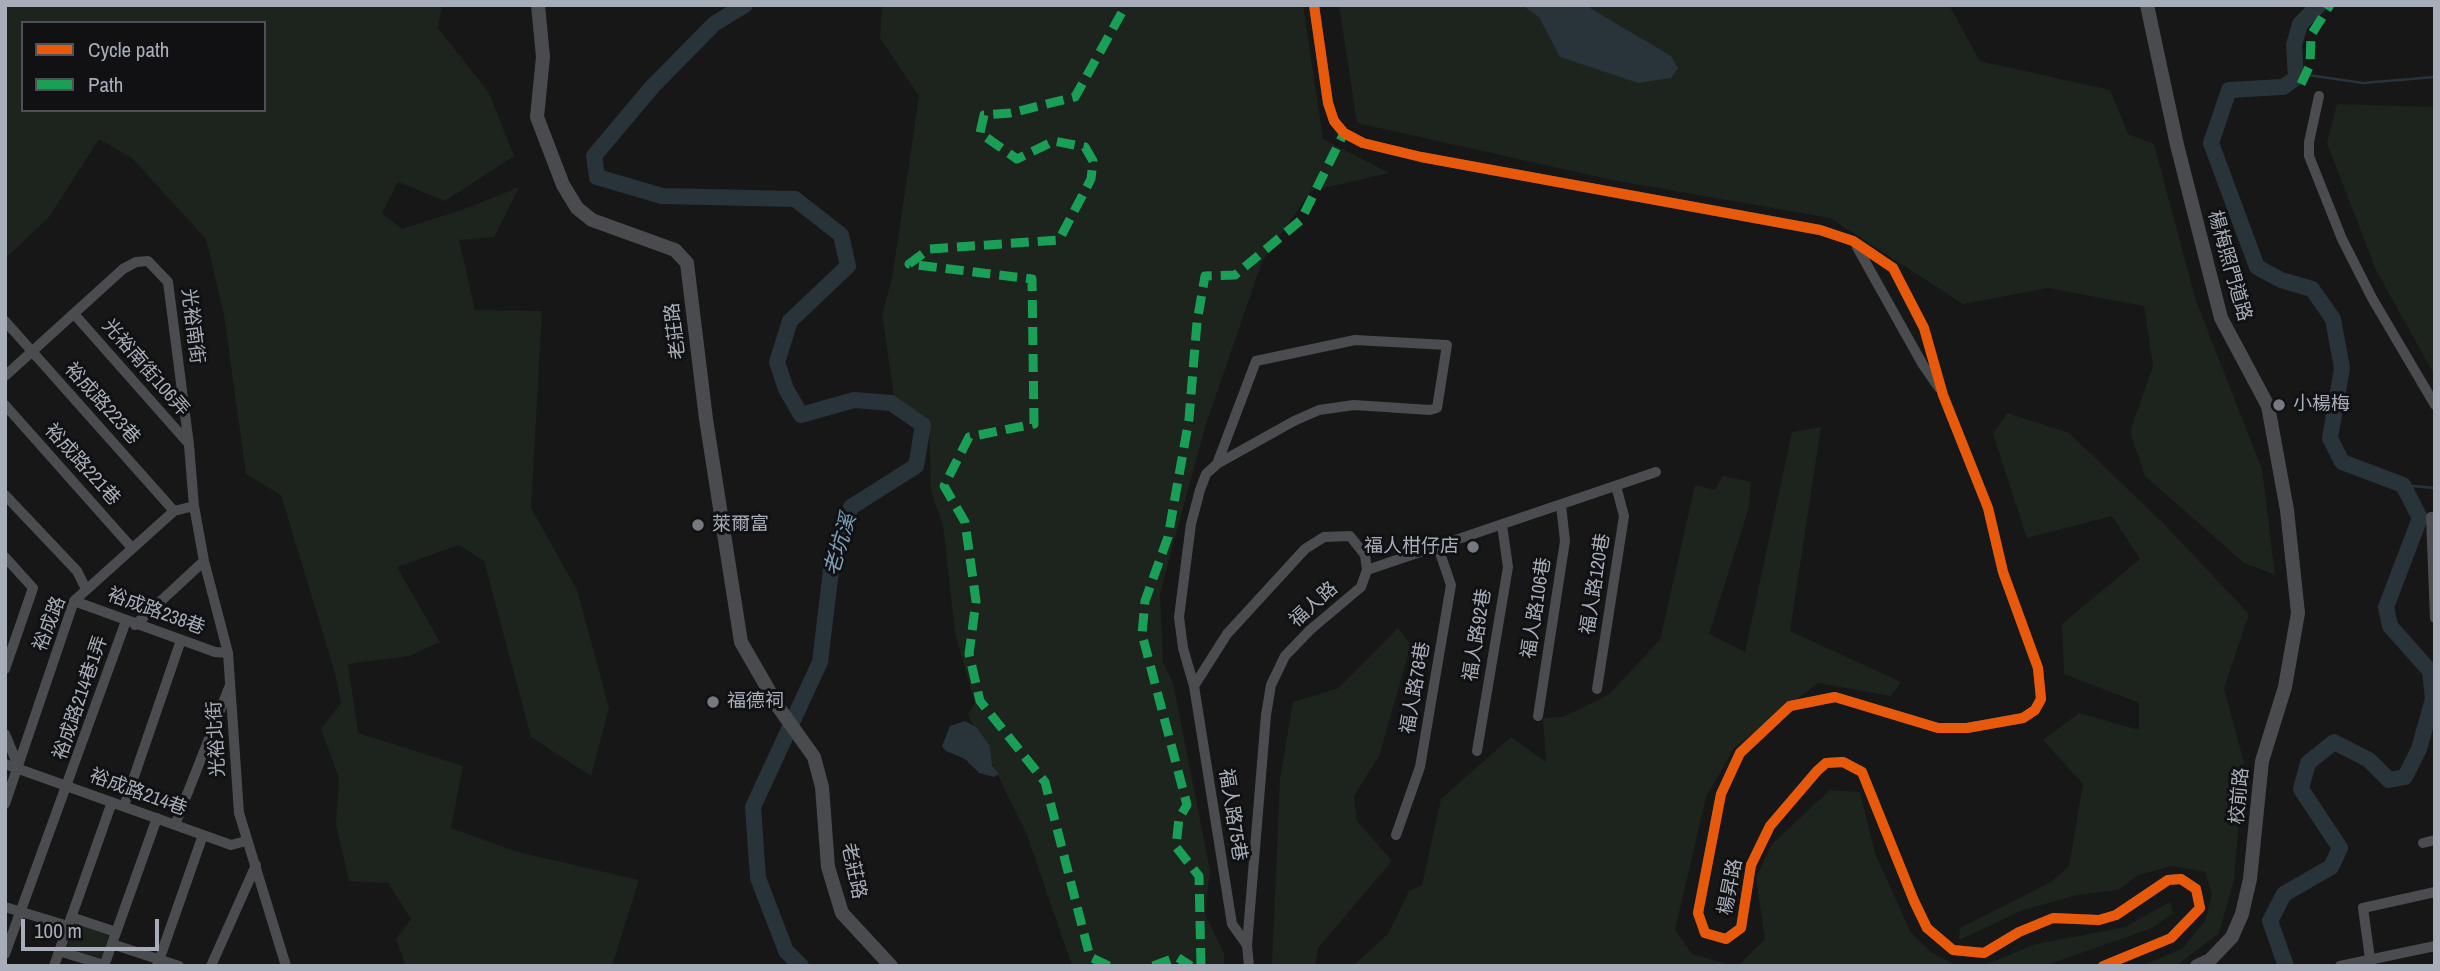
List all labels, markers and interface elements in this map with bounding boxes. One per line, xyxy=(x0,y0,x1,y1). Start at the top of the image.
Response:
legend xyxy=(21,21,266,112)
text: Cycle path xyxy=(88,35,169,64)
text: Path xyxy=(88,70,123,99)
street label: 楊梅照門道路 xyxy=(2202,208,2256,324)
street label: 光裕南街 xyxy=(176,287,208,365)
street label: 老莊路 xyxy=(661,301,691,361)
street label: 光裕南街106弄 xyxy=(97,315,193,421)
street label: 裕成路223巷 xyxy=(59,358,145,450)
place label: 小楊梅 xyxy=(2293,394,2350,416)
marker: 小楊梅 xyxy=(2271,397,2287,413)
street label: 裕成路221巷 xyxy=(39,419,125,511)
water label: 老坑溪 xyxy=(820,511,862,579)
place label: 萊爾富 xyxy=(712,514,769,536)
marker: 萊爾富 xyxy=(690,517,706,533)
street label: 福人路120巷 xyxy=(1577,532,1615,636)
place label: 福人柑仔店 xyxy=(1364,536,1459,558)
marker: 福人柑仔店 xyxy=(1465,539,1481,555)
street label: 福人路106巷 xyxy=(1518,556,1556,660)
street label: 福人路 xyxy=(1285,577,1343,633)
street label: 裕成路238巷 xyxy=(104,584,208,640)
street label: 福人路92巷 xyxy=(1459,587,1497,683)
street label: 裕成路 xyxy=(29,593,71,655)
street label: 裕成路214巷1弄 xyxy=(49,633,113,763)
street label: 福人路78巷 xyxy=(1397,640,1435,736)
place label: 福德祠 xyxy=(727,691,784,713)
marker: 福德祠 xyxy=(705,694,721,710)
street label: 光裕北街 xyxy=(204,700,230,778)
street label: 裕成路214巷 xyxy=(86,765,190,821)
street label: 福人路75巷 xyxy=(1213,767,1251,863)
street label: 校前路 xyxy=(2226,767,2254,825)
street label: 老莊路 xyxy=(836,841,870,901)
street label: 楊昇路 xyxy=(1714,857,1748,917)
scale bar xyxy=(24,904,163,948)
text: 100 m xyxy=(34,916,82,945)

